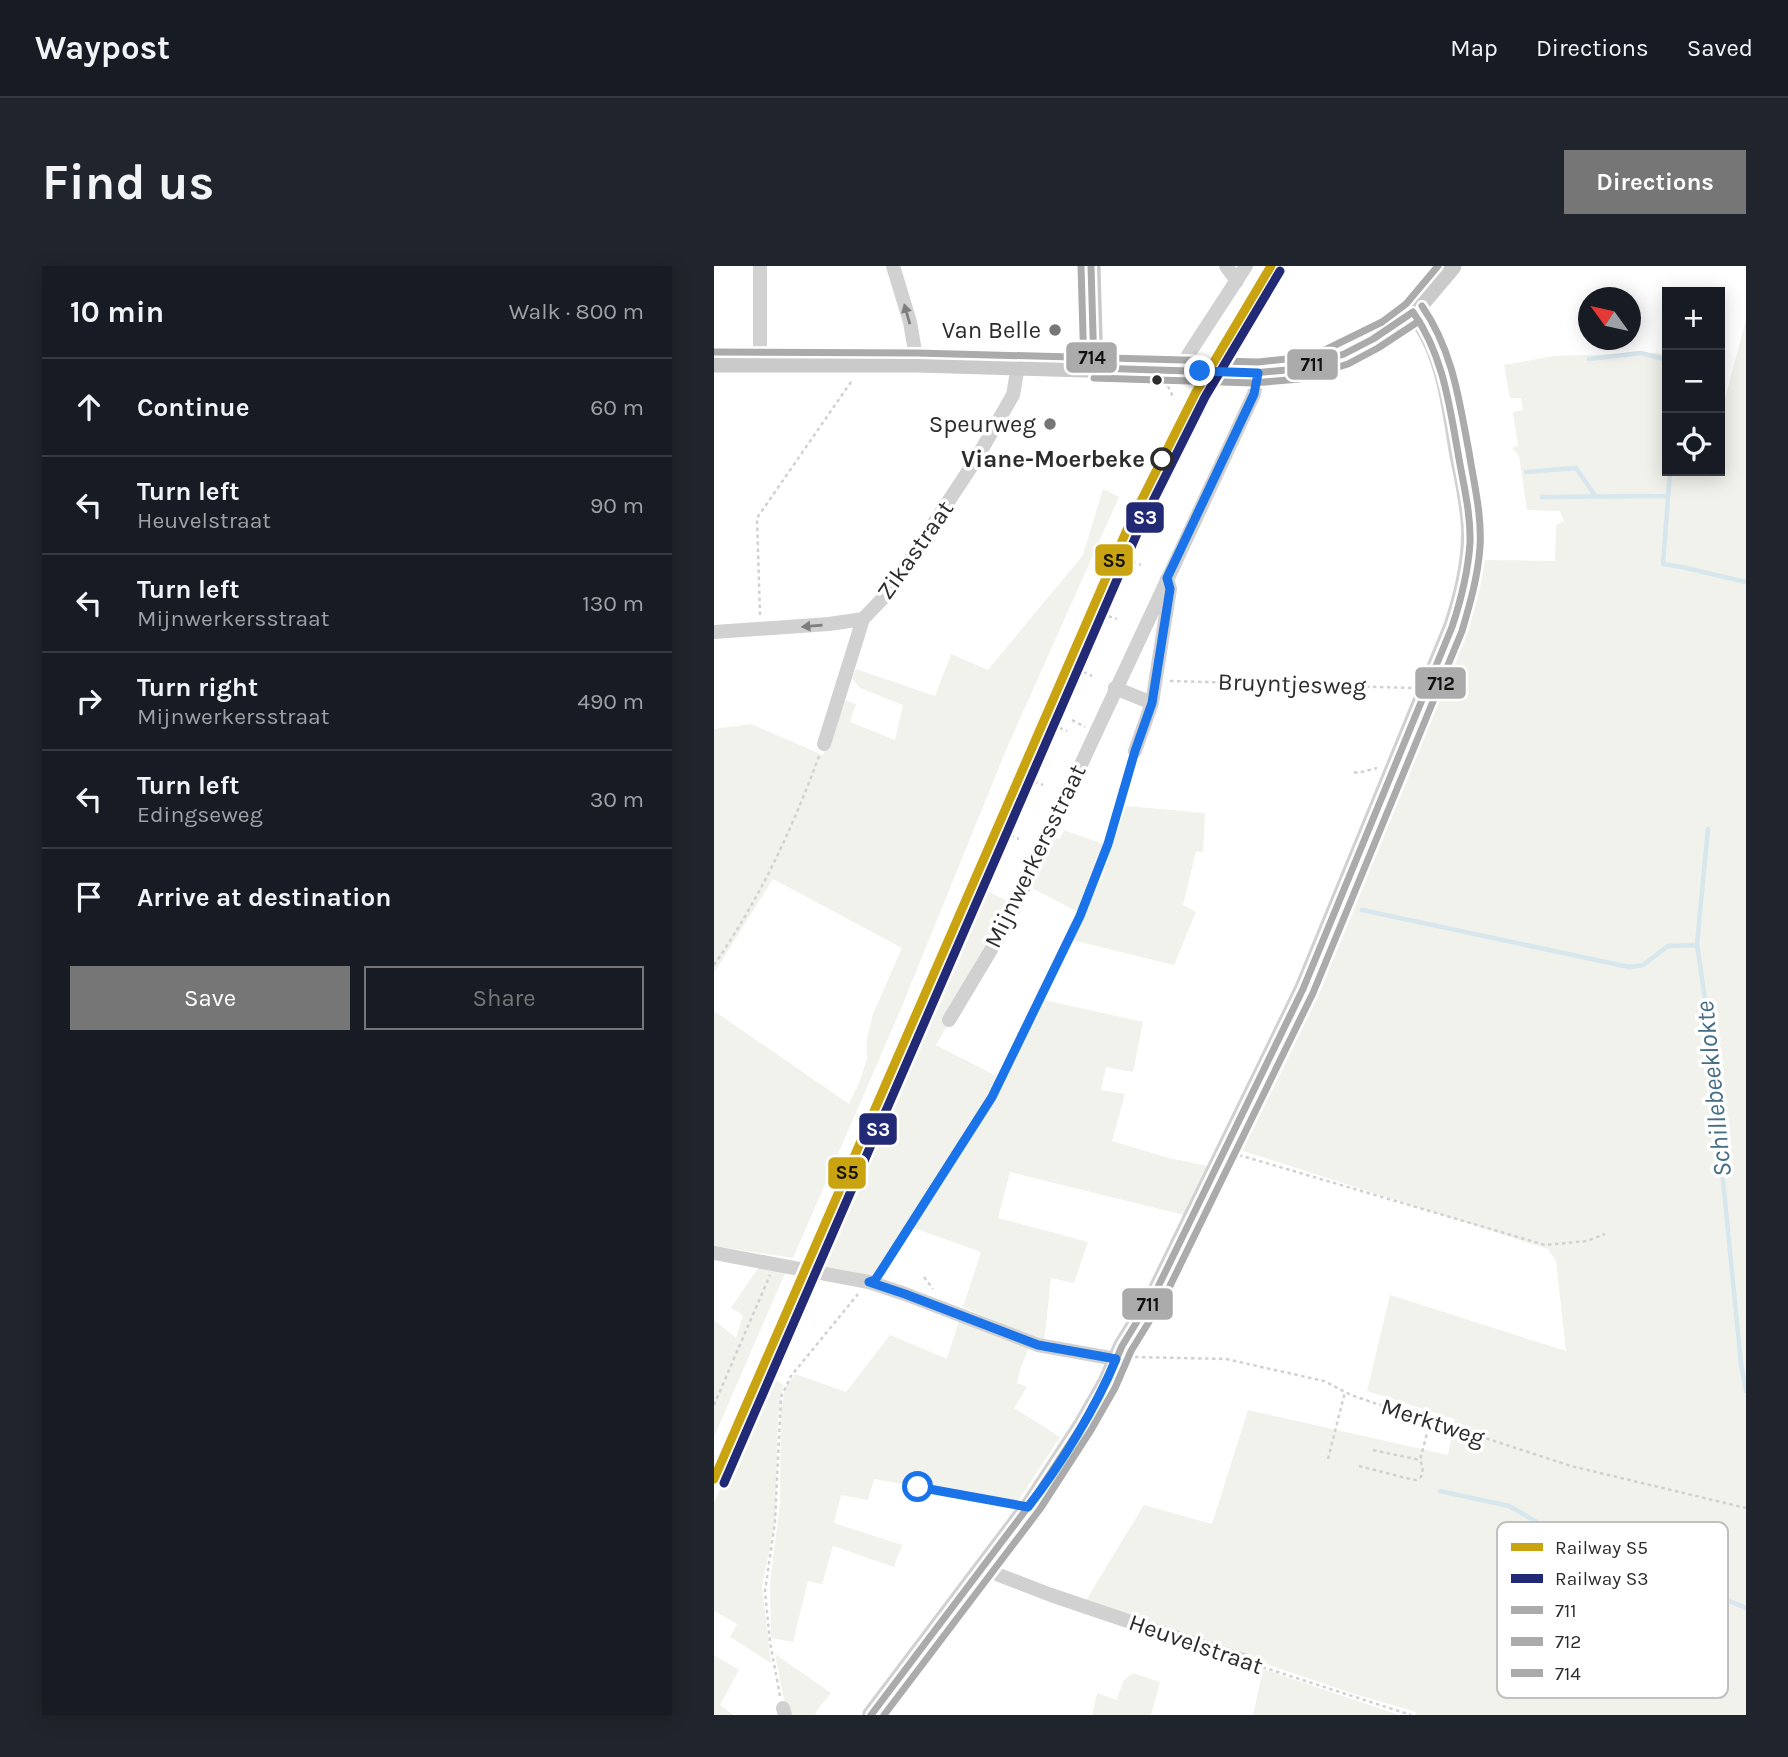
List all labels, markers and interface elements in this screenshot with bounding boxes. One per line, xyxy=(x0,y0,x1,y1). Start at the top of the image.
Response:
text: Waypost xyxy=(35,29,170,67)
text: Map xyxy=(1450,34,1498,62)
text: Directions xyxy=(1536,34,1649,62)
text: Saved xyxy=(1687,34,1753,62)
button: Directions xyxy=(1564,150,1746,214)
text: Find us xyxy=(42,154,214,211)
north arrow xyxy=(1578,287,1641,350)
map controls xyxy=(1662,287,1725,476)
button: + xyxy=(1662,287,1725,350)
text: 10 min xyxy=(70,294,164,330)
text: Walk · 800 m xyxy=(509,298,644,325)
one-way arrow xyxy=(902,303,912,324)
place label: Van Belle xyxy=(942,316,1041,344)
marker: Van Belle xyxy=(1047,322,1063,338)
line badge: 714 xyxy=(1065,341,1118,374)
text: 714 xyxy=(1078,347,1106,369)
line badge: 711 xyxy=(1286,348,1339,381)
button: − xyxy=(1662,350,1725,413)
text: 711 xyxy=(1301,354,1324,376)
route end xyxy=(1184,355,1215,386)
unlabelled marker xyxy=(1150,373,1164,387)
icon: ahead xyxy=(70,388,108,426)
text: Continue xyxy=(137,392,249,423)
text: 60 m xyxy=(590,394,644,421)
place label: Speurweg xyxy=(929,410,1036,438)
button: locate xyxy=(1662,413,1725,476)
marker: Speurweg xyxy=(1042,416,1058,432)
place label: Viane-Moerbeke xyxy=(961,445,1145,473)
marker: Viane-Moerbeke xyxy=(1151,448,1173,470)
text: Turn left xyxy=(137,476,239,507)
icon: left xyxy=(70,486,108,524)
text: 90 m xyxy=(590,492,644,519)
street label: Zikastraat xyxy=(871,495,959,605)
line badge: S3 xyxy=(1125,501,1165,534)
text: Heuvelstraat xyxy=(137,507,271,534)
text: S3 xyxy=(1133,507,1157,529)
line badge: S5 xyxy=(1094,543,1134,577)
text: S5 xyxy=(1102,550,1126,572)
text: Turn left xyxy=(137,574,239,605)
icon: left xyxy=(70,584,108,622)
text: 130 m xyxy=(582,590,644,617)
text: Mijnwerkersstraat xyxy=(137,605,329,632)
one-way arrow xyxy=(801,621,823,632)
line badge: 712 xyxy=(1414,666,1467,700)
street label: Bruyntjesweg xyxy=(1217,667,1367,701)
text: Turn right xyxy=(137,672,258,703)
text: 712 xyxy=(1427,673,1455,695)
icon: right xyxy=(70,682,108,720)
text: 490 m xyxy=(577,688,644,715)
text: Mijnwerkersstraat xyxy=(137,703,329,730)
street label: Mijnwerkersstraat xyxy=(978,760,1092,952)
text: Turn left xyxy=(137,770,239,801)
icon: left xyxy=(70,780,108,818)
text: 30 m xyxy=(590,786,644,813)
text: Edingseweg xyxy=(137,801,263,828)
icon: arrive xyxy=(70,878,108,916)
text: Arrive at destination xyxy=(137,882,391,913)
button: Save xyxy=(70,966,350,1030)
button: Share xyxy=(364,966,644,1030)
water label: Schillebeeklokte xyxy=(1689,999,1738,1178)
line badge: S3 xyxy=(858,1112,898,1146)
text: S3 xyxy=(866,1119,890,1141)
line badge: S5 xyxy=(827,1156,867,1190)
text: S5 xyxy=(835,1162,859,1184)
line badge: 711 xyxy=(1121,1287,1174,1321)
text: 711 xyxy=(1137,1294,1160,1316)
street label: Merktweg xyxy=(1378,1392,1489,1452)
route start xyxy=(902,1471,933,1502)
legend xyxy=(1497,1522,1728,1698)
text: Railway S5 xyxy=(1555,1537,1648,1559)
text: Railway S3 xyxy=(1555,1568,1648,1590)
text: 711 xyxy=(1555,1600,1576,1622)
street label: Heuvelstraat xyxy=(1125,1608,1267,1680)
text: 712 xyxy=(1555,1631,1581,1653)
text: 714 xyxy=(1555,1663,1581,1685)

